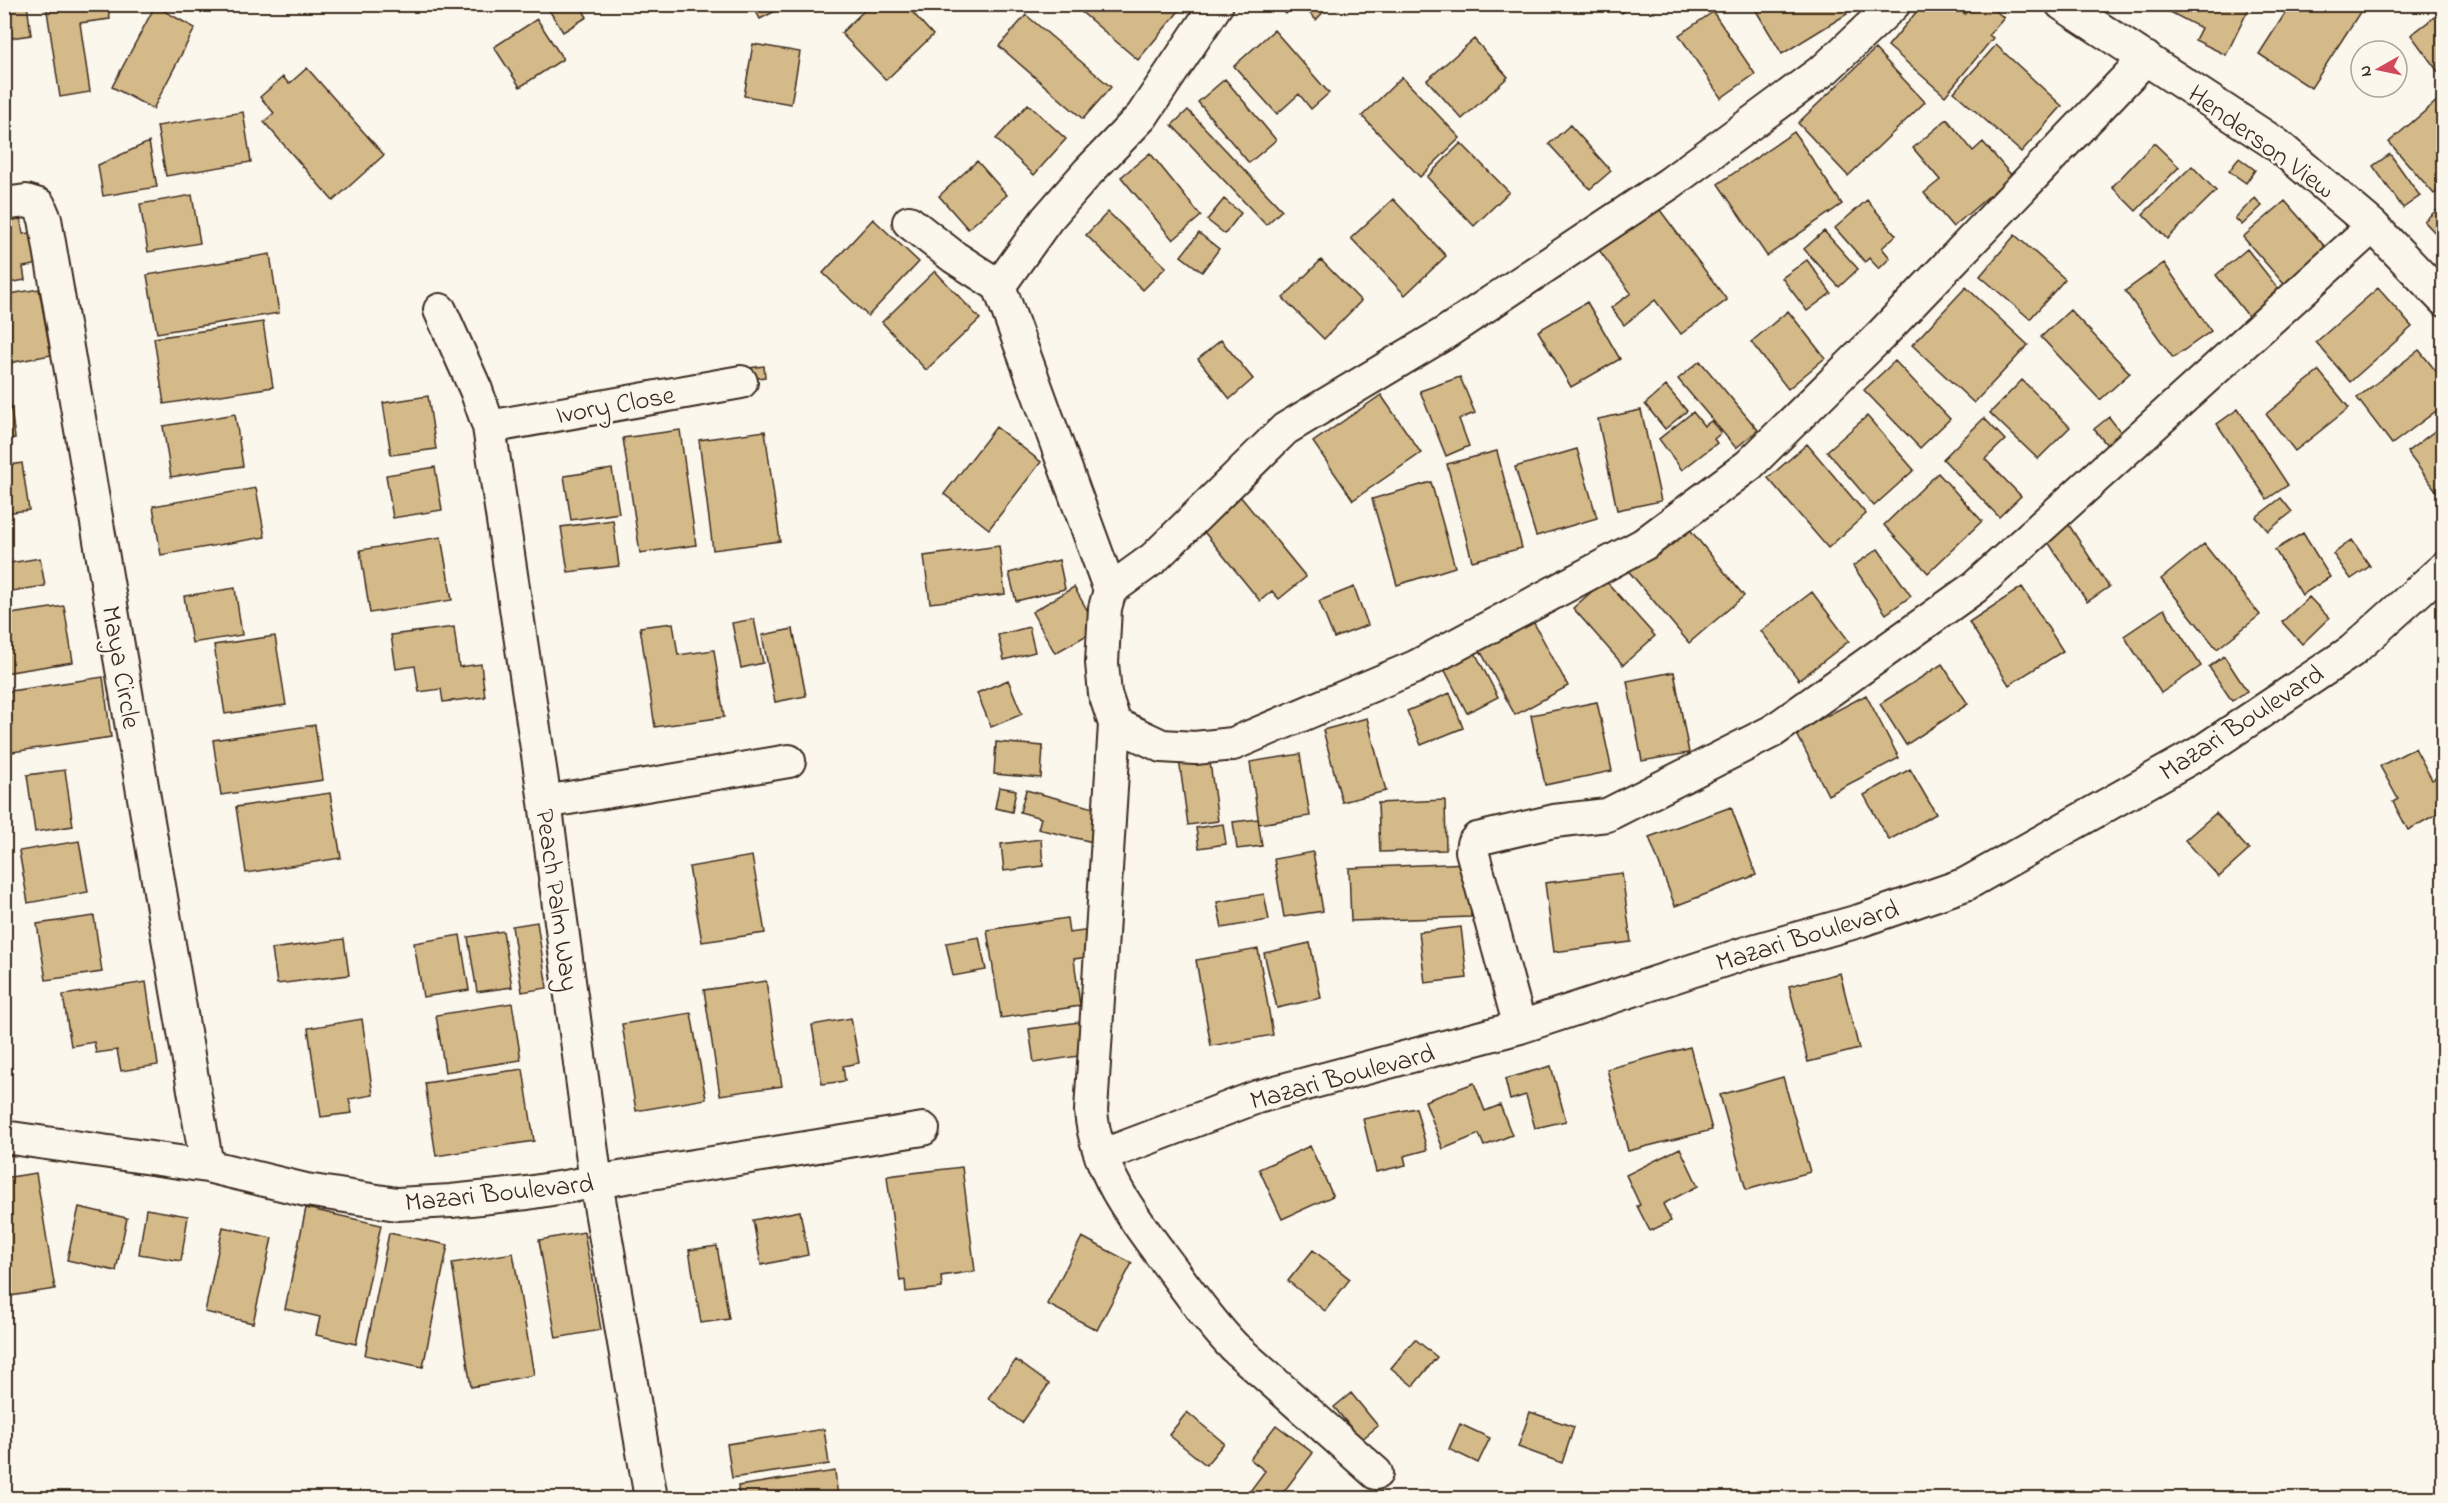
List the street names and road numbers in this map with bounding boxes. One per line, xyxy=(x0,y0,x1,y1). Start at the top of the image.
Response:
street label: Henderson View xyxy=(2179,76,2342,210)
street label: Ivory Close xyxy=(553,377,679,436)
street label: Maya Circle xyxy=(90,603,150,733)
street label: Mazari Boulevard xyxy=(2152,656,2332,792)
street label: Peach Palm Way xyxy=(523,807,588,994)
street label: Mazari Boulevard xyxy=(1711,891,1904,984)
street label: Mazari Boulevard xyxy=(1246,1035,1439,1122)
street label: Mazari Boulevard xyxy=(403,1165,596,1224)

